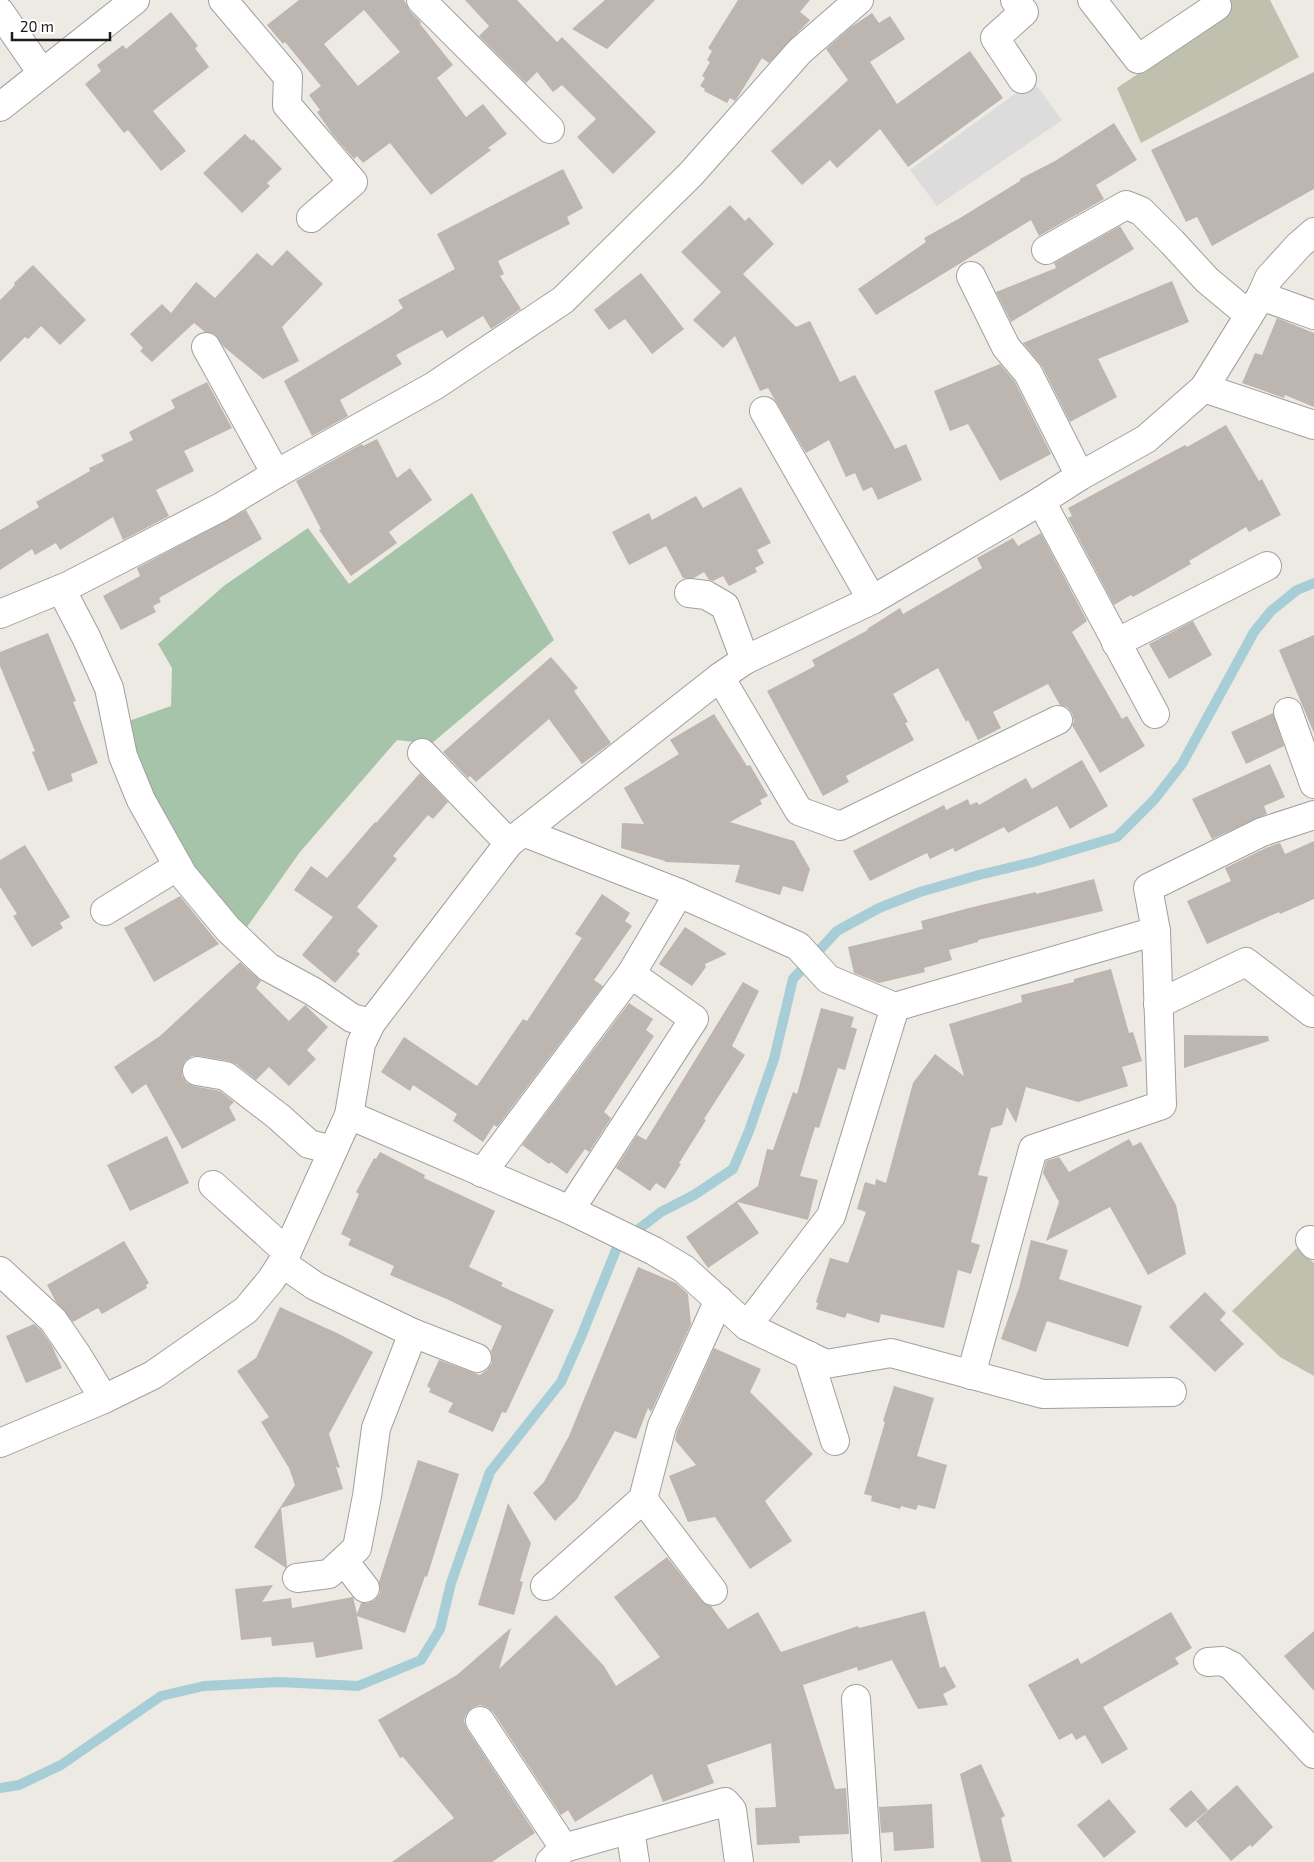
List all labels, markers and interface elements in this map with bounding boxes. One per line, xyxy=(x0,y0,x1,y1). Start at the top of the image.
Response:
scale bar xyxy=(12,10,110,42)
text: 20 m xyxy=(20,17,54,35)

